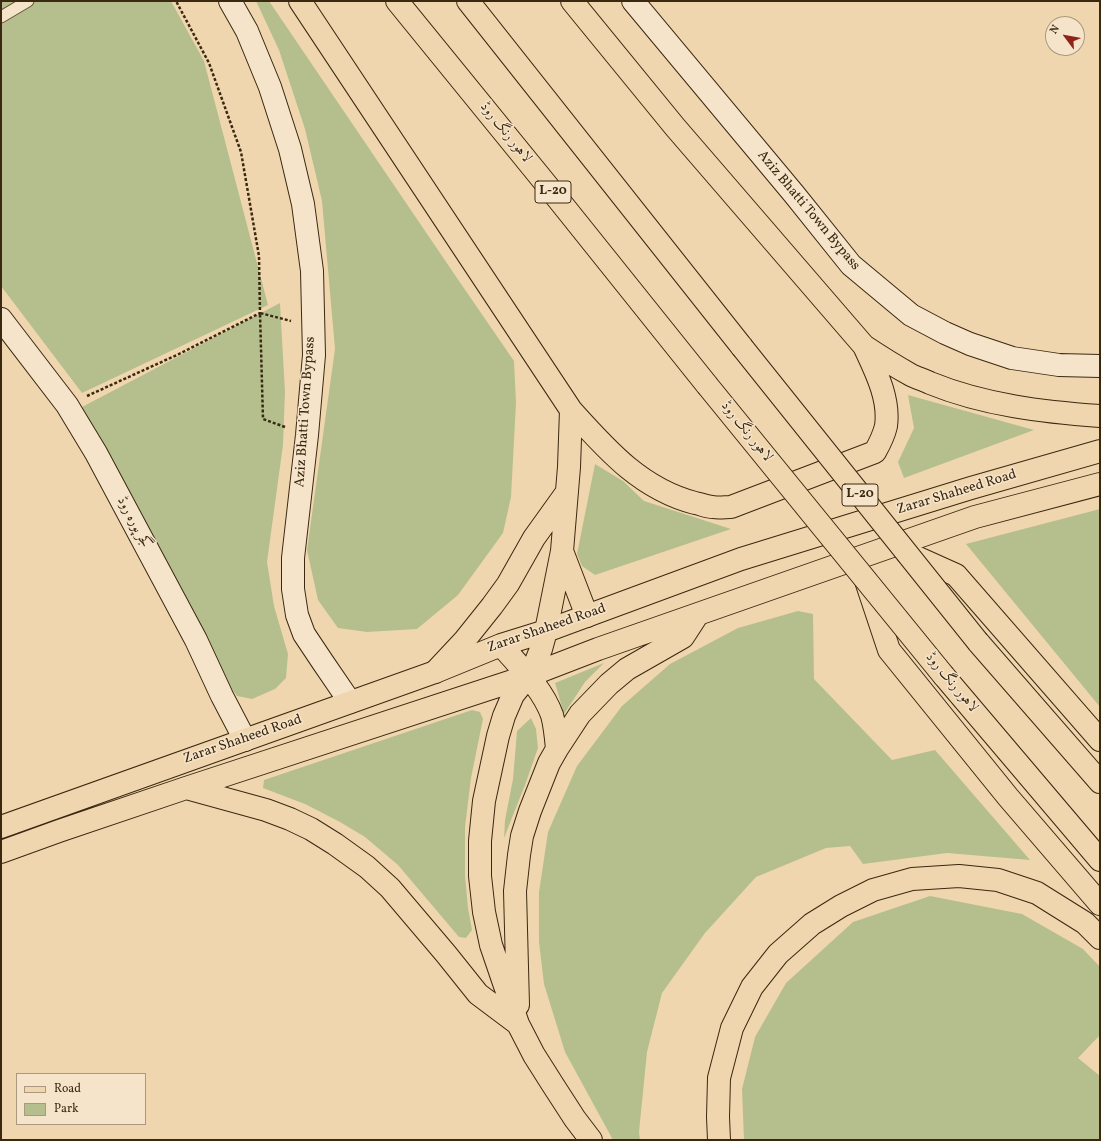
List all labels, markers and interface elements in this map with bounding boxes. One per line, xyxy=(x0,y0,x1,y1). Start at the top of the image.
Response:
north arrow xyxy=(1045,16,1085,56)
text: N xyxy=(1047,23,1064,37)
street label: لاہور رنگ روڈ xyxy=(476,99,534,167)
street label: Aziz Bhatti Town Bypass xyxy=(753,148,863,274)
road number: L-20 xyxy=(535,181,571,203)
street label: Aziz Bhatti Town Bypass xyxy=(292,336,320,488)
street label: لاہور رنگ روڈ xyxy=(717,398,775,466)
street label: Zarar Shaheed Road xyxy=(895,467,1019,519)
road number: L-20 xyxy=(842,484,878,506)
street label: گجر پورہ روڈ xyxy=(112,494,154,552)
street label: Zarar Shaheed Road xyxy=(486,601,608,657)
street label: لاہور رنگ روڈ xyxy=(921,650,981,716)
street label: Zarar Shaheed Road xyxy=(182,712,304,768)
legend xyxy=(16,1073,146,1125)
text: Road xyxy=(54,1081,81,1097)
text: Park xyxy=(54,1101,79,1117)

